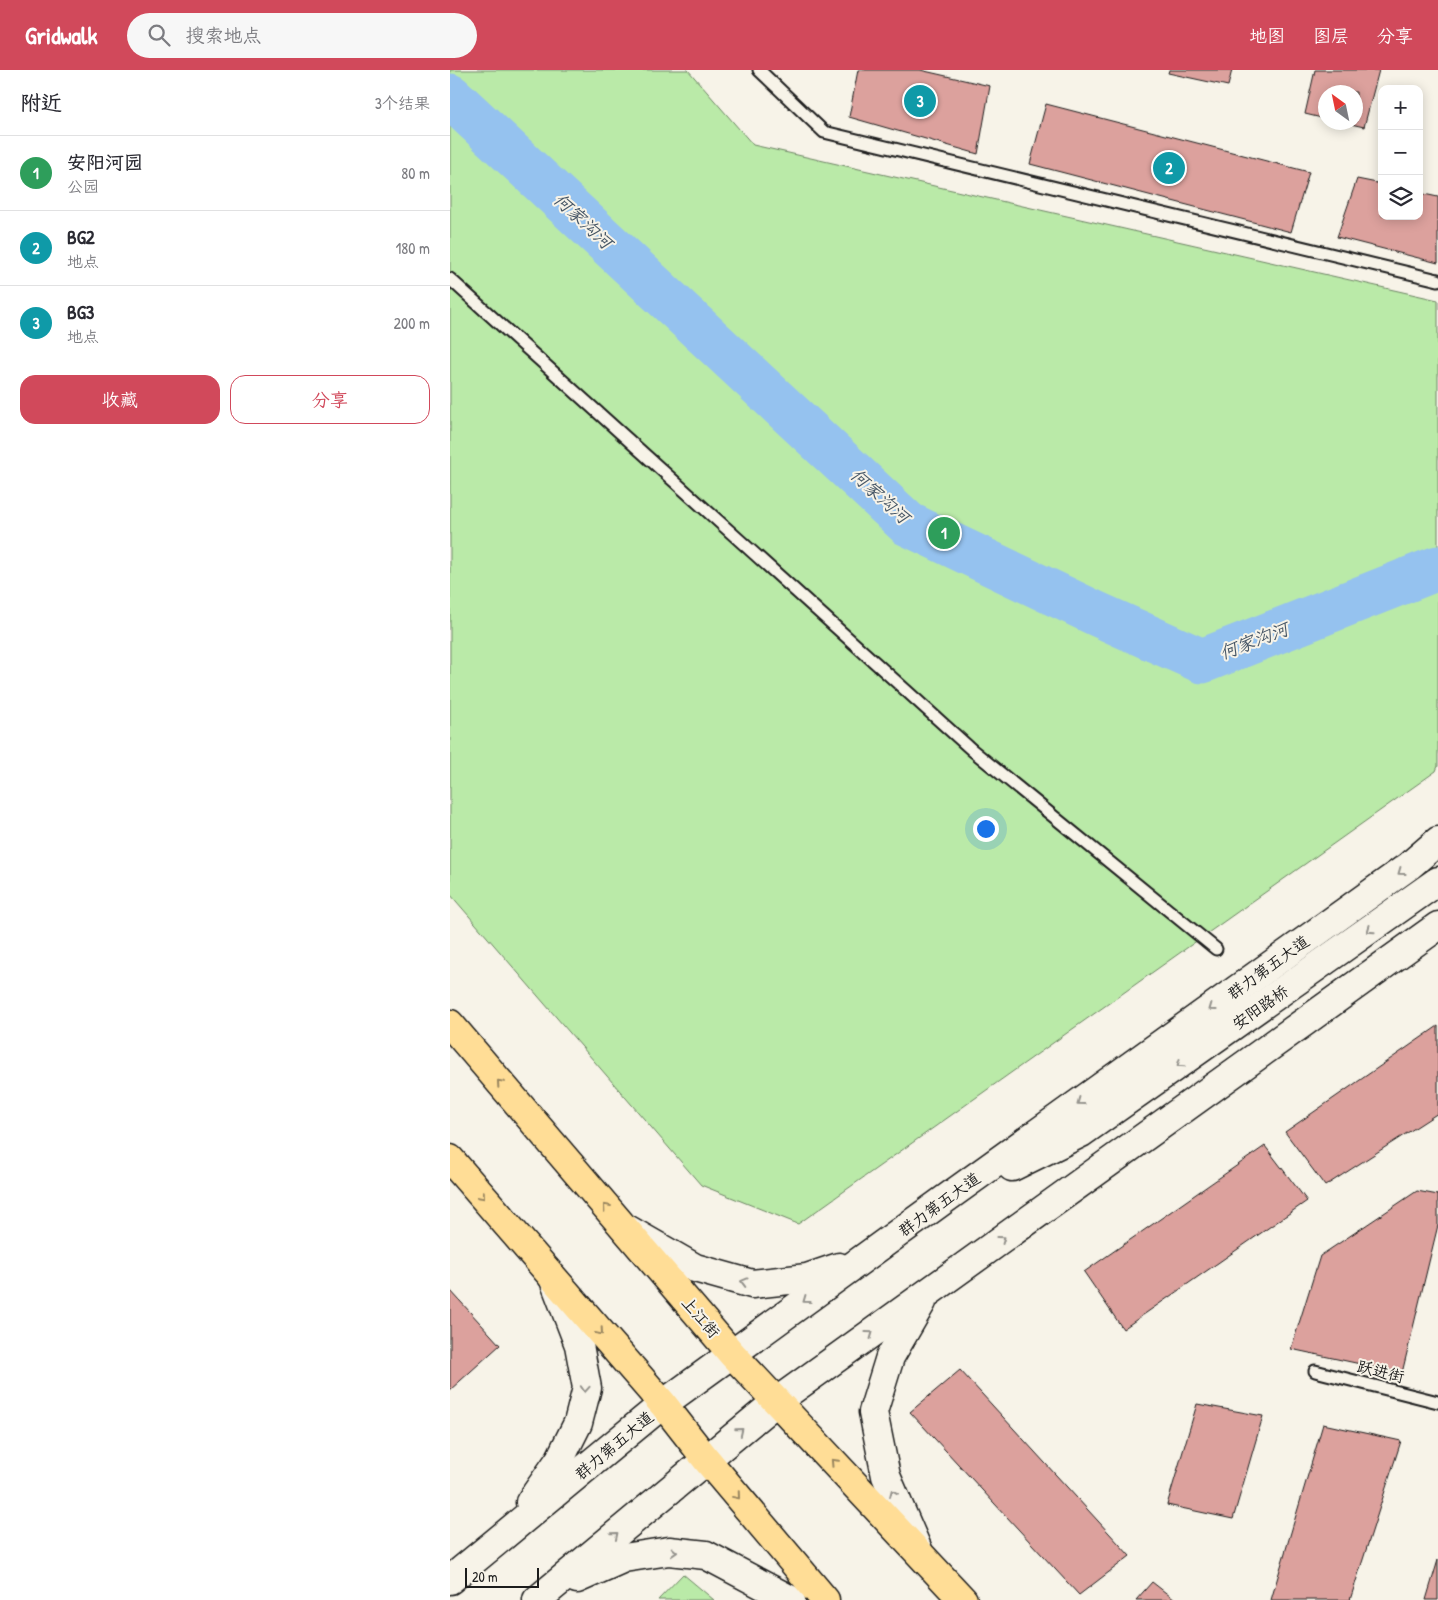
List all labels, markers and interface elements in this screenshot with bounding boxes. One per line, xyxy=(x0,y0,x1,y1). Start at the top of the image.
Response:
search box xyxy=(127,13,477,58)
text: Gridwalk xyxy=(25,19,97,51)
icon: search xyxy=(145,21,173,49)
text: 搜索地点 xyxy=(185,22,261,48)
text: 地图 xyxy=(1249,23,1285,48)
text: 图层 xyxy=(1313,23,1349,48)
text: 分享 xyxy=(1377,23,1413,48)
pin: 3 xyxy=(904,82,936,120)
north arrow xyxy=(1318,85,1363,130)
map controls xyxy=(1378,85,1423,220)
button: + xyxy=(1378,85,1423,130)
text: 附近 xyxy=(20,88,62,117)
text: 3个结果 xyxy=(375,92,430,114)
button: − xyxy=(1378,130,1423,175)
text: 安阳河园 xyxy=(67,149,143,175)
pin: 2 xyxy=(1153,149,1185,187)
text: 1 xyxy=(33,162,39,184)
text: 80 m xyxy=(401,162,430,184)
text: 公园 xyxy=(67,175,99,197)
button: layers xyxy=(1378,175,1423,220)
water label: 何家沟河 xyxy=(548,187,620,256)
text: BG2 xyxy=(67,224,95,250)
text: 2 xyxy=(32,237,40,259)
text: 180 m xyxy=(396,237,430,259)
text: 地点 xyxy=(67,250,99,272)
text: BG3 xyxy=(67,299,94,325)
text: 3 xyxy=(32,312,40,334)
text: 200 m xyxy=(394,312,430,334)
text: 地点 xyxy=(67,325,99,347)
button: 收藏 xyxy=(20,375,220,424)
button: 分享 xyxy=(230,375,430,424)
water label: 何家沟河 xyxy=(845,462,918,531)
pin: 1 xyxy=(928,514,960,552)
water label: 何家沟河 xyxy=(1216,615,1295,665)
your location xyxy=(973,816,999,842)
one-way arrow xyxy=(1397,866,1406,875)
one-way arrow xyxy=(1366,924,1375,933)
street label: 群力第五大道 xyxy=(1223,930,1313,1004)
street label: 安阳路桥 xyxy=(1227,980,1293,1034)
one-way arrow xyxy=(1209,1002,1218,1010)
one-way arrow xyxy=(1176,1058,1185,1067)
one-way arrow xyxy=(497,1080,506,1089)
one-way arrow xyxy=(1076,1096,1086,1105)
street label: 群力第五大道 xyxy=(894,1167,984,1241)
one-way arrow xyxy=(476,1190,485,1199)
one-way arrow xyxy=(603,1203,612,1212)
one-way arrow xyxy=(996,1236,1006,1245)
one-way arrow xyxy=(740,1277,749,1288)
street label: 上江街 xyxy=(677,1292,725,1342)
one-way arrow xyxy=(802,1294,812,1303)
one-way arrow xyxy=(594,1326,603,1335)
one-way arrow xyxy=(864,1331,874,1340)
street label: 跃进街 xyxy=(1355,1355,1407,1387)
one-way arrow xyxy=(579,1386,590,1394)
street label: 群力第五大道 xyxy=(570,1406,658,1484)
one-way arrow xyxy=(734,1429,743,1437)
one-way arrow xyxy=(831,1459,840,1468)
one-way arrow xyxy=(889,1489,900,1498)
one-way arrow xyxy=(732,1491,741,1500)
one-way arrow xyxy=(609,1532,618,1541)
one-way arrow xyxy=(670,1546,678,1557)
scale bar xyxy=(465,1565,539,1588)
text: 20 m xyxy=(472,1567,498,1586)

